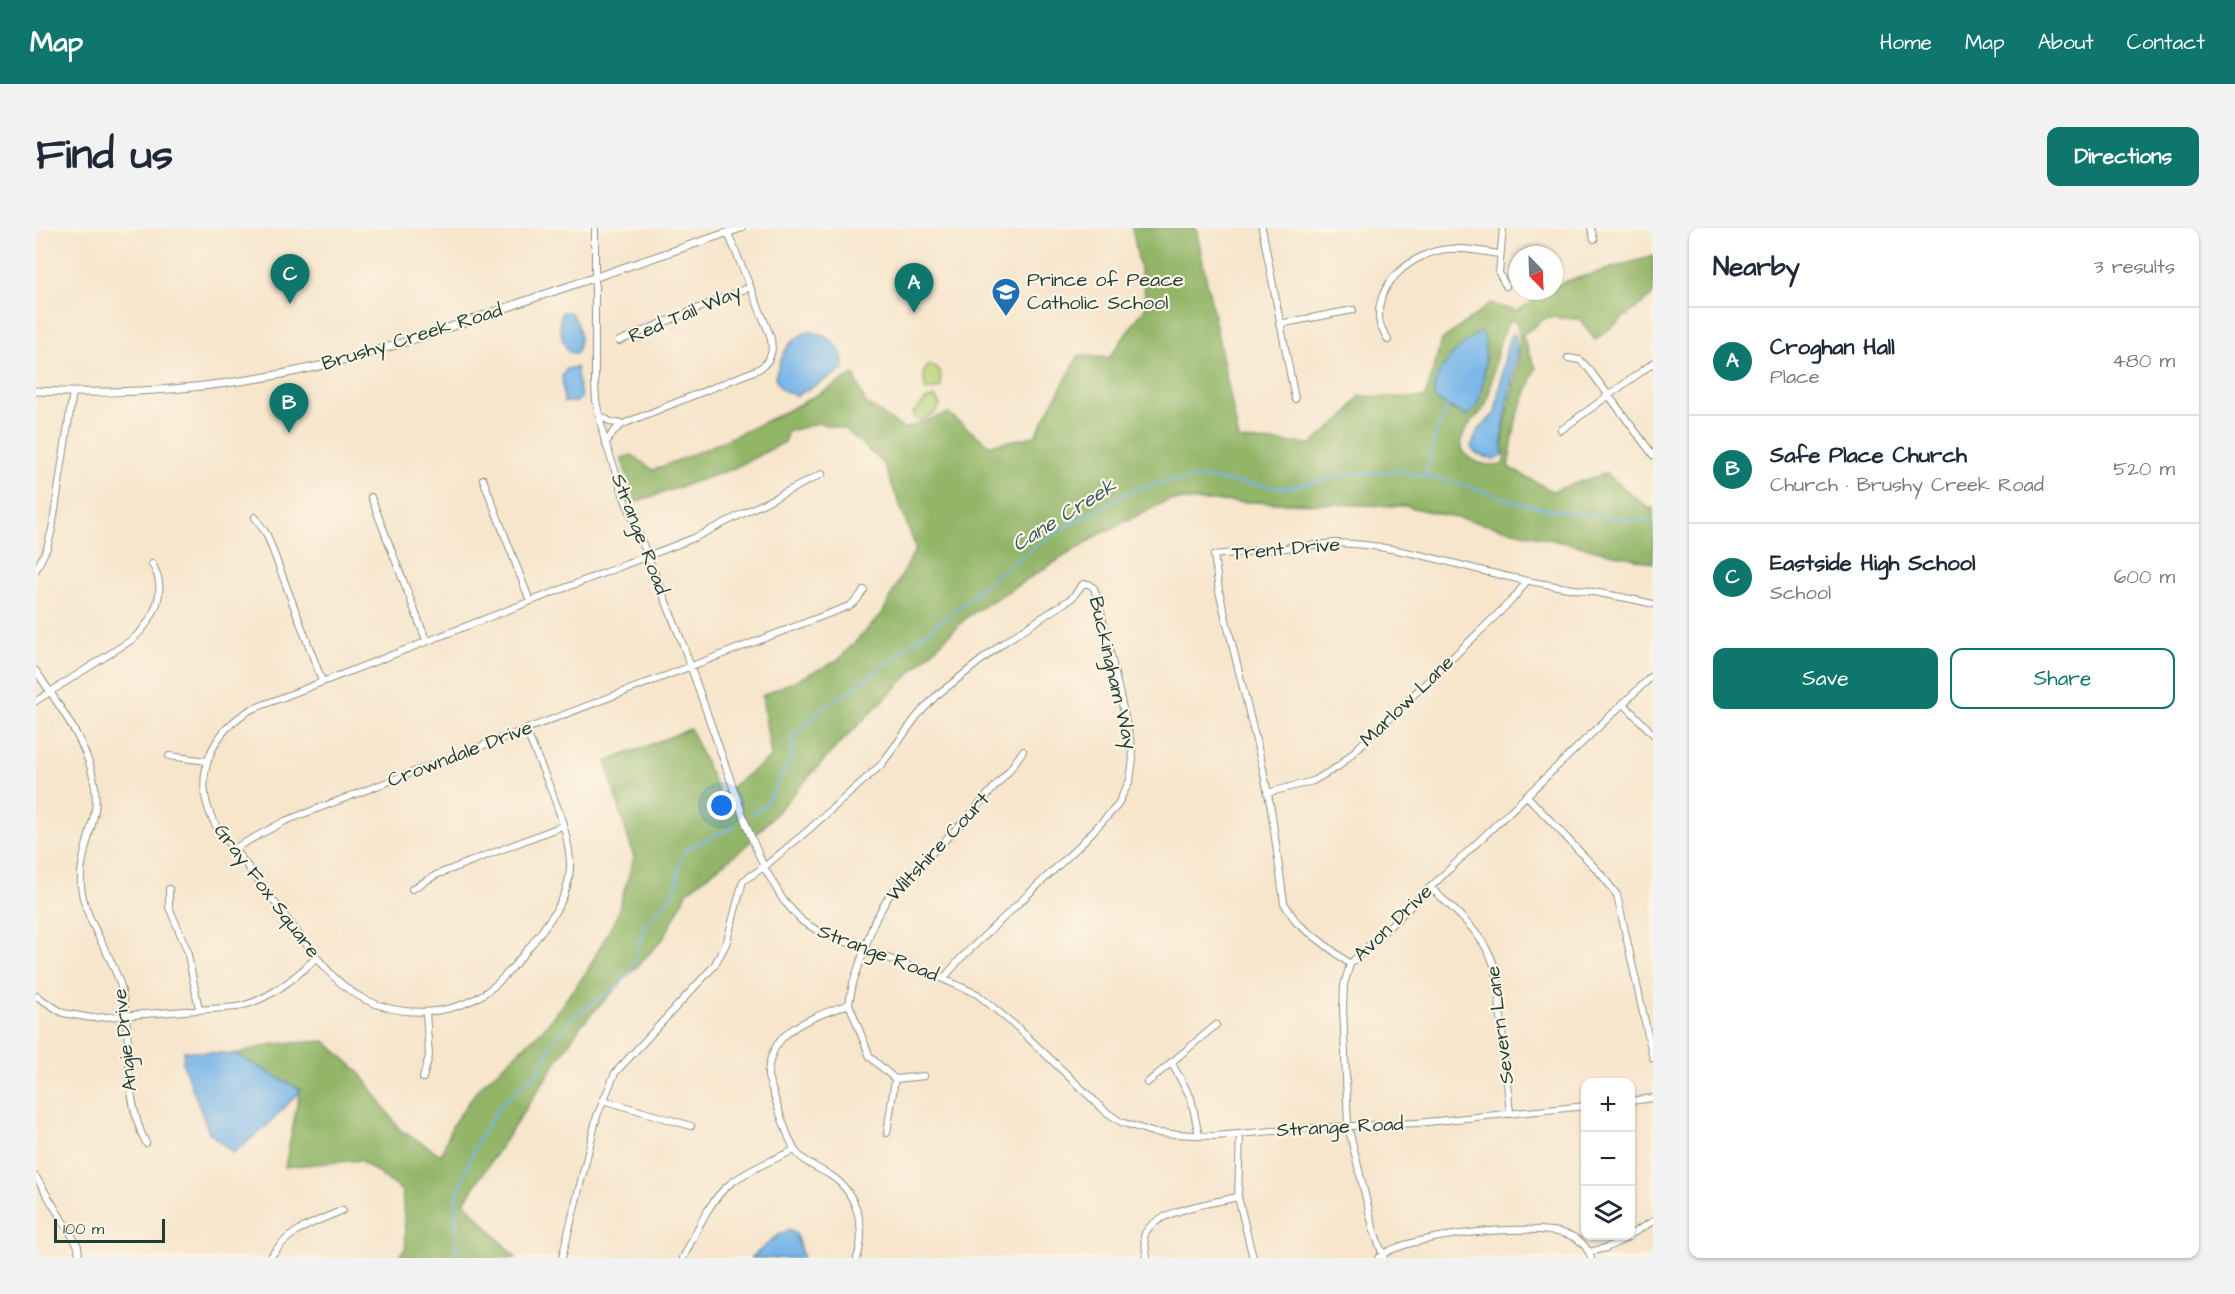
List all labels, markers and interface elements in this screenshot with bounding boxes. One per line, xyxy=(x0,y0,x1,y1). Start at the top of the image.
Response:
text: Map xyxy=(30,23,83,62)
text: Home xyxy=(1880,28,1932,57)
text: Map xyxy=(1965,28,2005,57)
text: About xyxy=(2038,28,2094,57)
text: Contact xyxy=(2127,28,2205,57)
text: Find us xyxy=(36,127,173,185)
button: Directions xyxy=(2047,127,2199,186)
north arrow xyxy=(1509,246,1563,300)
text: Nearby xyxy=(1713,249,1800,285)
text: 3 results xyxy=(2093,253,2175,281)
pin: C xyxy=(270,254,310,304)
pin: A xyxy=(894,264,934,313)
place label: Prince of Peace Catholic School xyxy=(1027,266,1184,317)
school or university icon: Prince of Peace Catholic School xyxy=(990,276,1022,318)
street label: Red Tail Way xyxy=(624,278,746,351)
street label: Brushy Creek Road xyxy=(318,296,506,379)
text: Croghan Hall xyxy=(1770,332,1895,363)
text: A xyxy=(1726,347,1739,375)
text: 480 m xyxy=(2112,347,2175,375)
text: Place xyxy=(1770,363,1820,391)
pin: B xyxy=(270,384,308,433)
text: Safe Place Church xyxy=(1770,440,1967,471)
text: B xyxy=(1725,455,1740,483)
text: 520 m xyxy=(2113,455,2175,483)
street label: Strange Road xyxy=(603,470,676,599)
water label: Cane Creek xyxy=(1006,471,1123,559)
text: Church · Brushy Creek Road xyxy=(1770,471,2044,499)
street label: Trent Drive xyxy=(1231,530,1342,568)
text: Eastside High School xyxy=(1770,548,1975,579)
text: C xyxy=(1725,563,1740,591)
text: 600 m xyxy=(2114,563,2175,591)
text: School xyxy=(1770,579,1831,607)
street label: Buckingham Way xyxy=(1081,594,1144,753)
button: Save xyxy=(1713,648,1938,709)
button: Share xyxy=(1950,648,2175,709)
street label: Marlow Lane xyxy=(1354,649,1460,753)
street label: Crowndale Drive xyxy=(383,713,537,795)
street label: Wiltshire Court xyxy=(880,786,996,908)
your location xyxy=(707,791,736,820)
street label: Gray Fox Square xyxy=(206,818,327,965)
street label: Avon Drive xyxy=(1347,878,1439,968)
street label: Strange Road xyxy=(813,917,942,990)
street label: Severn Lane xyxy=(1479,964,1521,1086)
street label: Angie Drive xyxy=(106,987,145,1093)
map controls xyxy=(1581,1078,1635,1240)
button: + xyxy=(1581,1078,1635,1132)
street label: Strange Road xyxy=(1276,1110,1404,1145)
button: − xyxy=(1581,1132,1635,1186)
button: layers xyxy=(1581,1186,1635,1240)
scale bar xyxy=(54,1216,165,1244)
text: 100 m xyxy=(63,1218,104,1240)

